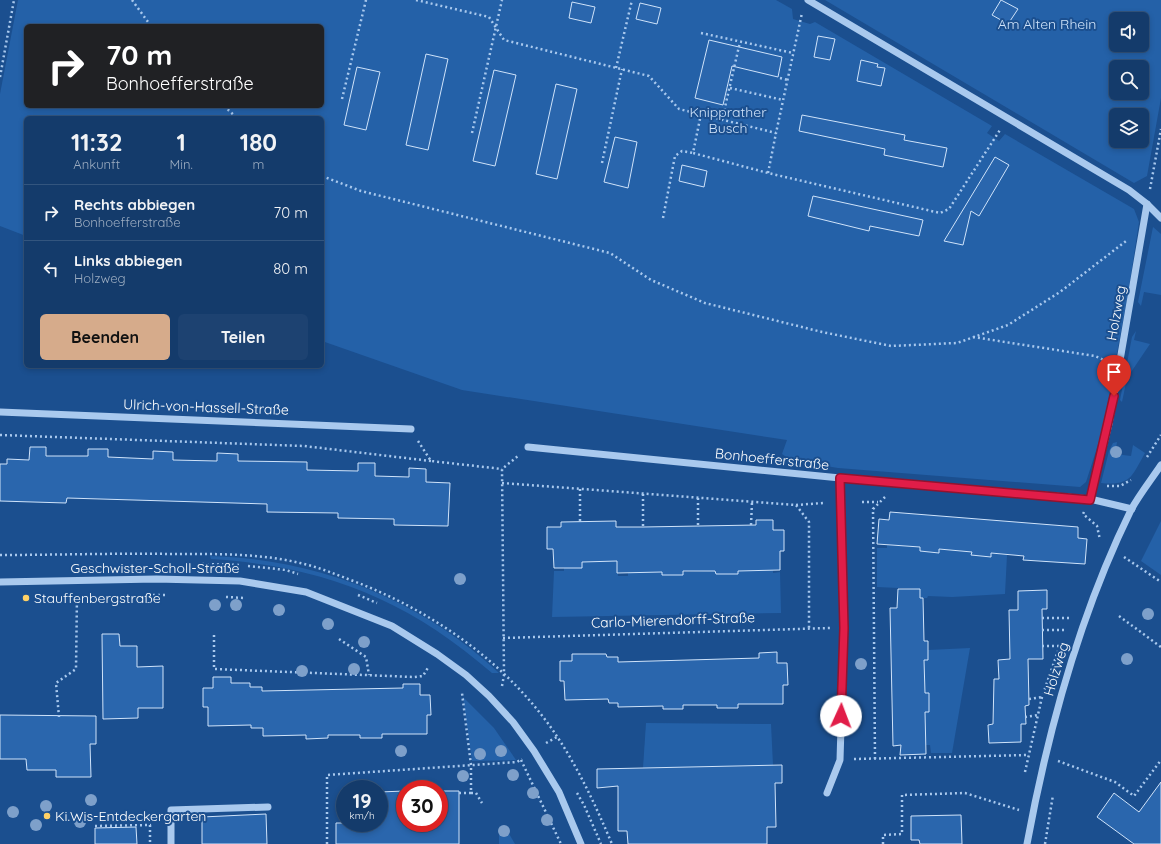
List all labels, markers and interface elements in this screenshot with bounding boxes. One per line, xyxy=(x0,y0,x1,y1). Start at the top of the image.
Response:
map controls xyxy=(1109,12,1149,148)
button: sound xyxy=(1109,12,1149,52)
park label: Am Alten Rhein xyxy=(998,15,1096,33)
text: 70 m xyxy=(106,37,172,72)
icon: right xyxy=(40,40,92,92)
button: search xyxy=(1109,60,1149,100)
text: Bonhoefferstraße xyxy=(106,72,254,95)
park label: Knipprather Busch xyxy=(689,103,767,137)
button: layers xyxy=(1109,108,1149,148)
text: 11:32 xyxy=(71,127,123,157)
text: 1 xyxy=(177,127,186,157)
text: 180 xyxy=(240,127,277,157)
text: Ankunft xyxy=(73,156,120,172)
text: Min. xyxy=(170,156,193,172)
text: m xyxy=(253,156,264,172)
text: Rechts abbiegen xyxy=(74,195,195,214)
icon: right xyxy=(40,202,62,224)
text: 70 m xyxy=(274,203,308,222)
text: Bonhoefferstraße xyxy=(74,214,181,230)
text: Links abbiegen xyxy=(74,251,182,270)
icon: left xyxy=(40,258,62,280)
text: 80 m xyxy=(273,259,308,278)
text: Holzweg xyxy=(74,270,126,286)
street label: Holzweg xyxy=(1102,284,1130,342)
button: Beenden xyxy=(40,314,170,360)
button: Teilen xyxy=(178,314,308,360)
pin xyxy=(1097,355,1131,396)
icon: arrive xyxy=(1103,361,1125,383)
street label: Ulrich-von-Hassell-Straße xyxy=(123,395,289,419)
street label: Bonhoefferstraße xyxy=(714,444,830,474)
street label: Geschwister-Scholl-Straße xyxy=(70,559,240,577)
place label: Stauffenbergstraße xyxy=(34,589,161,607)
marker: Stauffenbergstraße xyxy=(21,593,31,603)
street label: Carlo-Mierendorff-Straße xyxy=(591,608,755,632)
street label: Holzweg xyxy=(1039,640,1073,698)
position arrow xyxy=(820,695,862,737)
speed limit sign: 30 xyxy=(396,780,448,832)
text: 19 xyxy=(352,788,372,813)
place label: Ki.Wis-Entdeckergarten xyxy=(55,807,206,825)
text: km/h xyxy=(349,809,375,822)
marker: Ki.Wis-Entdeckergarten xyxy=(42,811,52,821)

